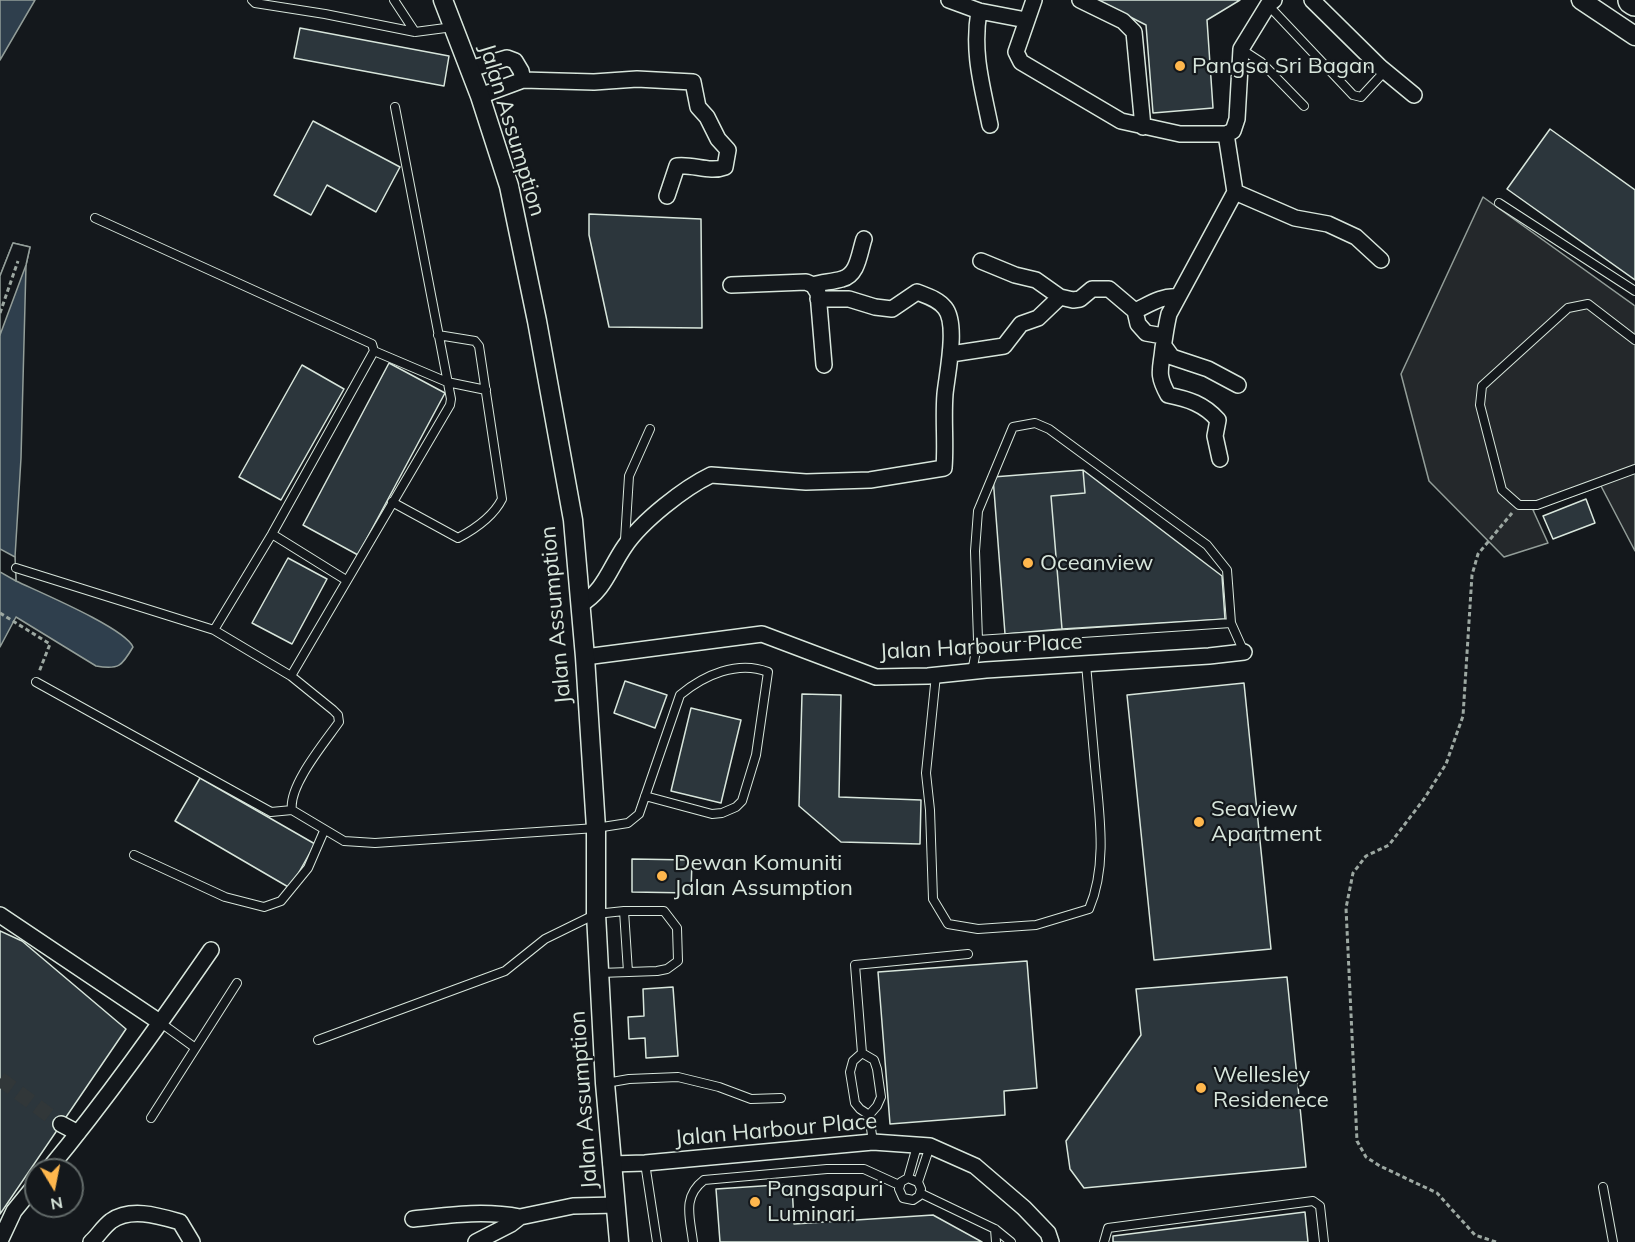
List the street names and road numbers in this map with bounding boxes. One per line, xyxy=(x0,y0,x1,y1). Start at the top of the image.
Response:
street label: Jalan Assumption xyxy=(473,41,551,219)
street label: Jalan Assumption xyxy=(535,525,577,705)
street label: Jalan Harbour Place xyxy=(879,629,1083,665)
street label: Jalan Assumption xyxy=(565,1010,603,1190)
street label: Jalan Harbour Place xyxy=(674,1108,878,1152)

